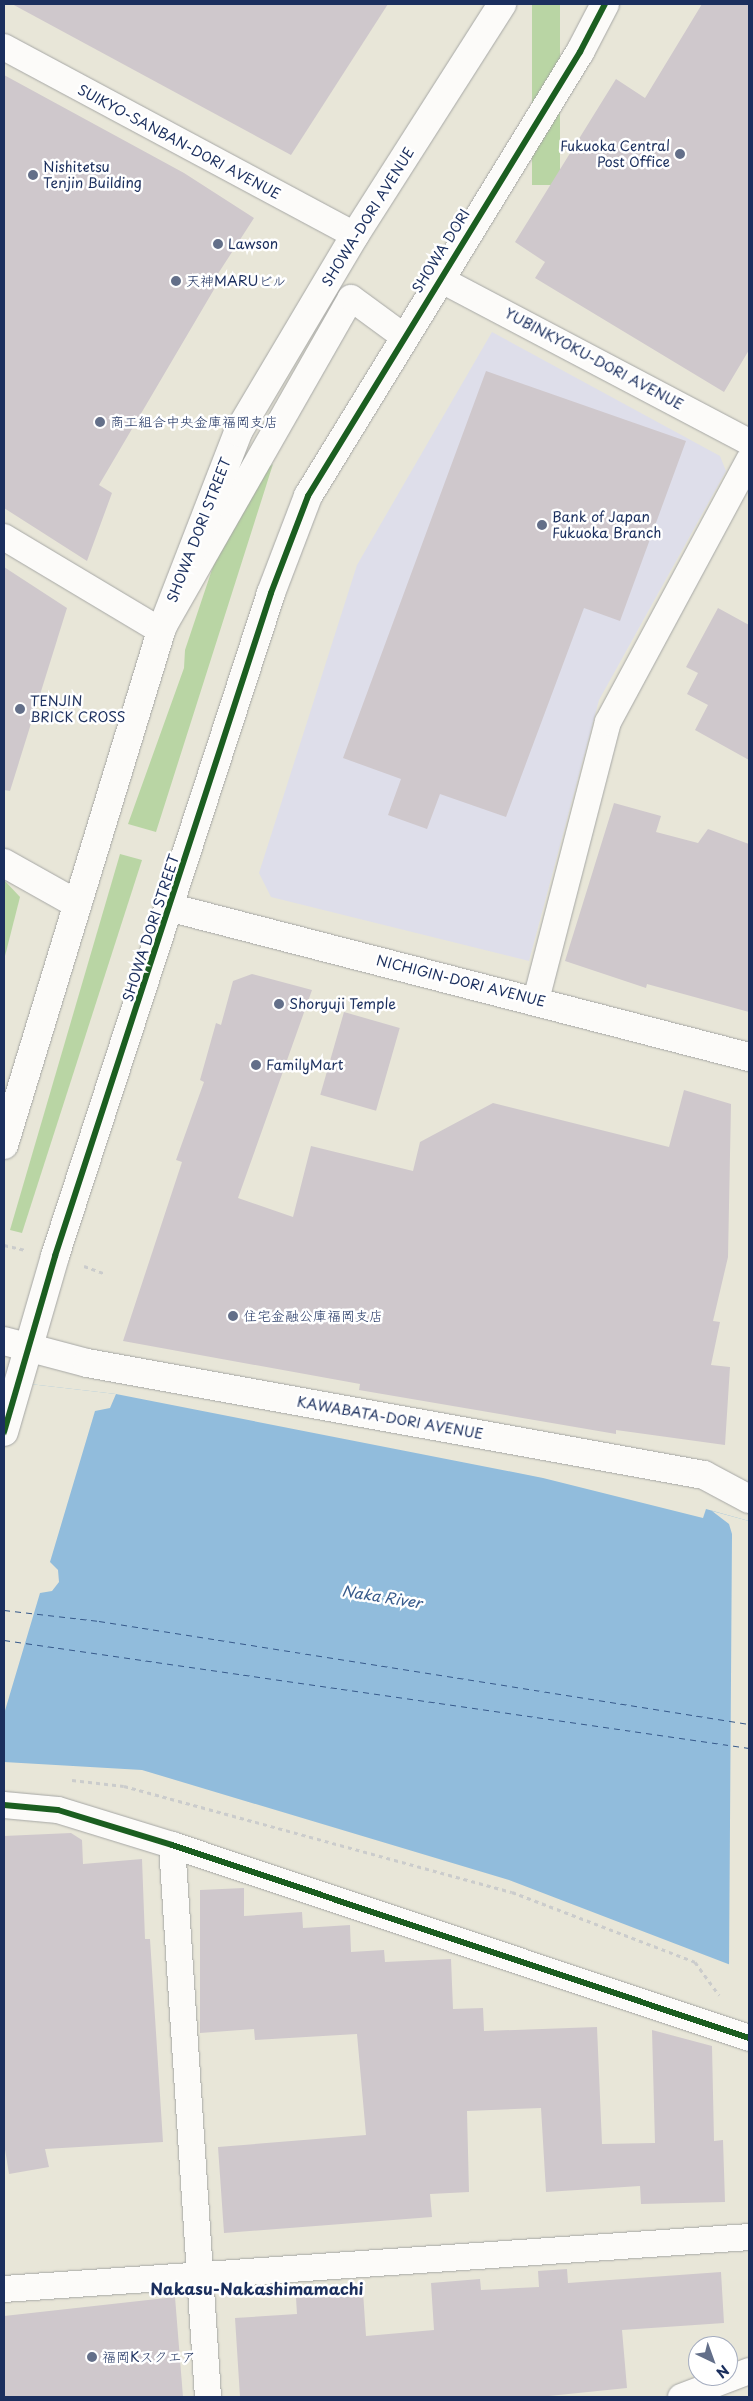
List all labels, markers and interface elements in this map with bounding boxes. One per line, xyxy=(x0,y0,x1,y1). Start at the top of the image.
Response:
street label: SUIKYO-SANBAN-DORI AVENUE xyxy=(75,81,283,203)
place label: Fukuoka Central Post Office xyxy=(558,138,670,170)
street label: SHOWA-DORI AVENUE xyxy=(318,145,418,289)
marker: Fukuoka Central Post Office xyxy=(674,148,686,160)
place label: Nishitetsu Tenjin Building xyxy=(43,159,142,192)
marker: Nishitetsu Tenjin Building xyxy=(27,169,39,181)
street label: SHOWA DORI xyxy=(409,206,473,296)
place label: Lawson xyxy=(228,236,278,252)
marker: Lawson xyxy=(212,238,224,250)
place label: 天神MARUビル xyxy=(186,273,286,289)
marker: 天神MARUビル xyxy=(170,275,182,287)
street label: YUBINKYOKU-DORI AVENUE xyxy=(502,305,686,413)
place label: 商工組合中央金庫福岡支店 xyxy=(110,414,278,430)
marker: 商工組合中央金庫福岡支店 xyxy=(94,416,106,428)
street label: SHOWA DORI STREET xyxy=(163,455,235,605)
place label: Bank of Japan Fukuoka Branch xyxy=(552,509,661,542)
marker: Bank of Japan Fukuoka Branch xyxy=(536,519,548,531)
place label: TENJIN BRICK CROSS xyxy=(30,693,127,726)
marker: TENJIN BRICK CROSS xyxy=(14,703,26,715)
street label: SHOWA DORI STREET xyxy=(119,852,183,1004)
street label: NICHIGIN-DORI AVENUE xyxy=(375,952,547,1010)
place label: Shoryuji Temple xyxy=(289,996,396,1012)
marker: Shoryuji Temple xyxy=(273,998,285,1010)
place label: FamilyMart xyxy=(266,1057,343,1073)
marker: FamilyMart xyxy=(250,1059,262,1071)
place label: 住宅金融公庫福岡支店 xyxy=(243,1308,383,1324)
marker: 住宅金融公庫福岡支店 xyxy=(227,1310,239,1322)
street label: KAWABATA-DORI AVENUE xyxy=(296,1393,484,1443)
water label: Naka River xyxy=(340,1581,424,1611)
district label: Nakasu-Nakashimamachi xyxy=(151,2278,363,2298)
north arrow xyxy=(688,2336,738,2386)
place label: 福岡Kスクエア xyxy=(102,2349,196,2365)
marker: 福岡Kスクエア xyxy=(86,2351,98,2363)
text: N xyxy=(712,2360,734,2383)

